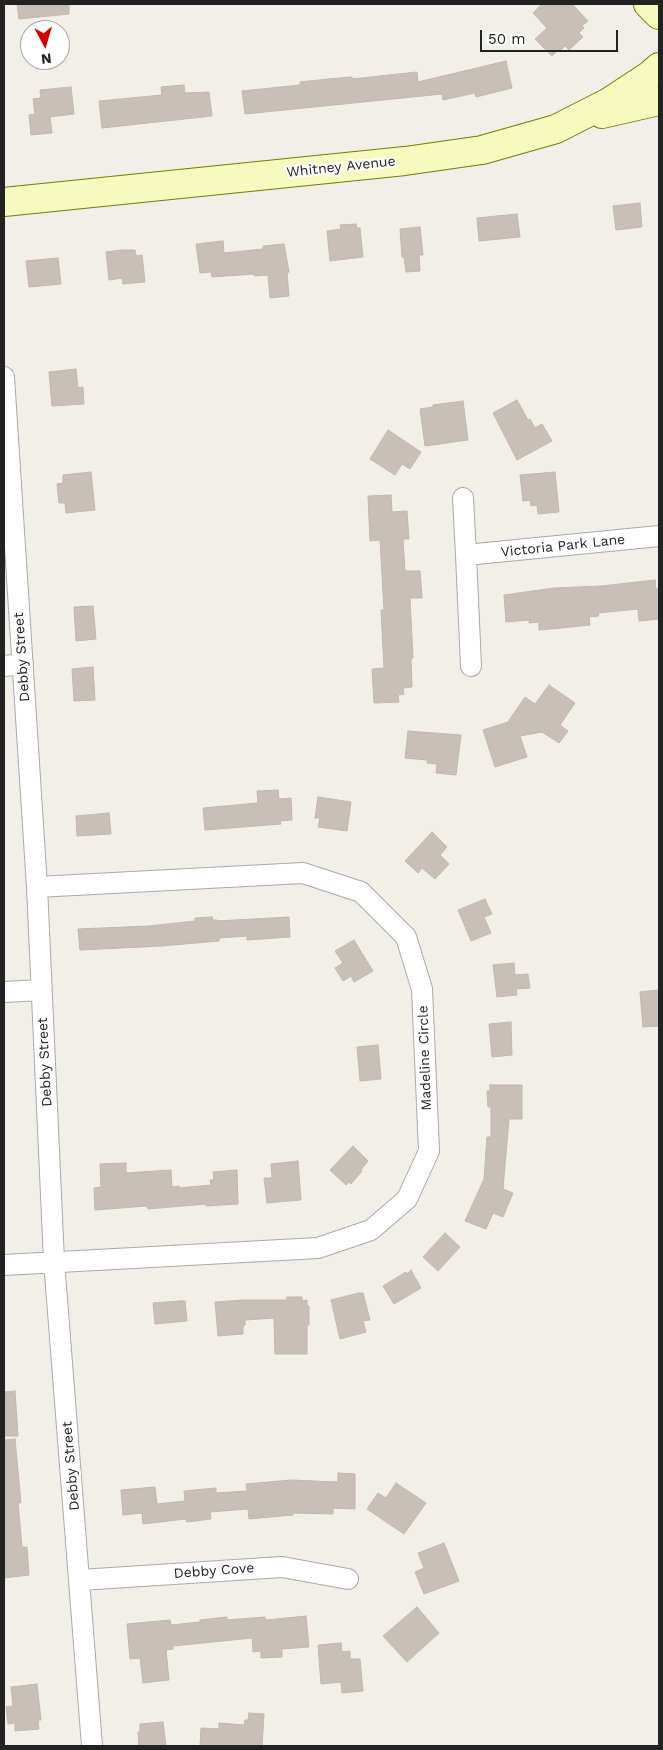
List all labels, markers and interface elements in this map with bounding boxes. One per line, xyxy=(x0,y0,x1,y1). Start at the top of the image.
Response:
north arrow xyxy=(20,20,70,70)
scale bar xyxy=(483,20,620,52)
text: 50 m xyxy=(488,30,525,48)
text: N xyxy=(40,50,52,67)
street label: Whitney Avenue xyxy=(286,153,396,181)
street label: Victoria Park Lane xyxy=(500,531,626,561)
street label: Debby Street xyxy=(10,612,34,702)
street label: Madeline Circle xyxy=(415,1005,435,1111)
street label: Debby Street xyxy=(34,1017,56,1107)
street label: Debby Street xyxy=(59,1421,83,1511)
street label: Debby Cove xyxy=(173,1560,255,1582)

